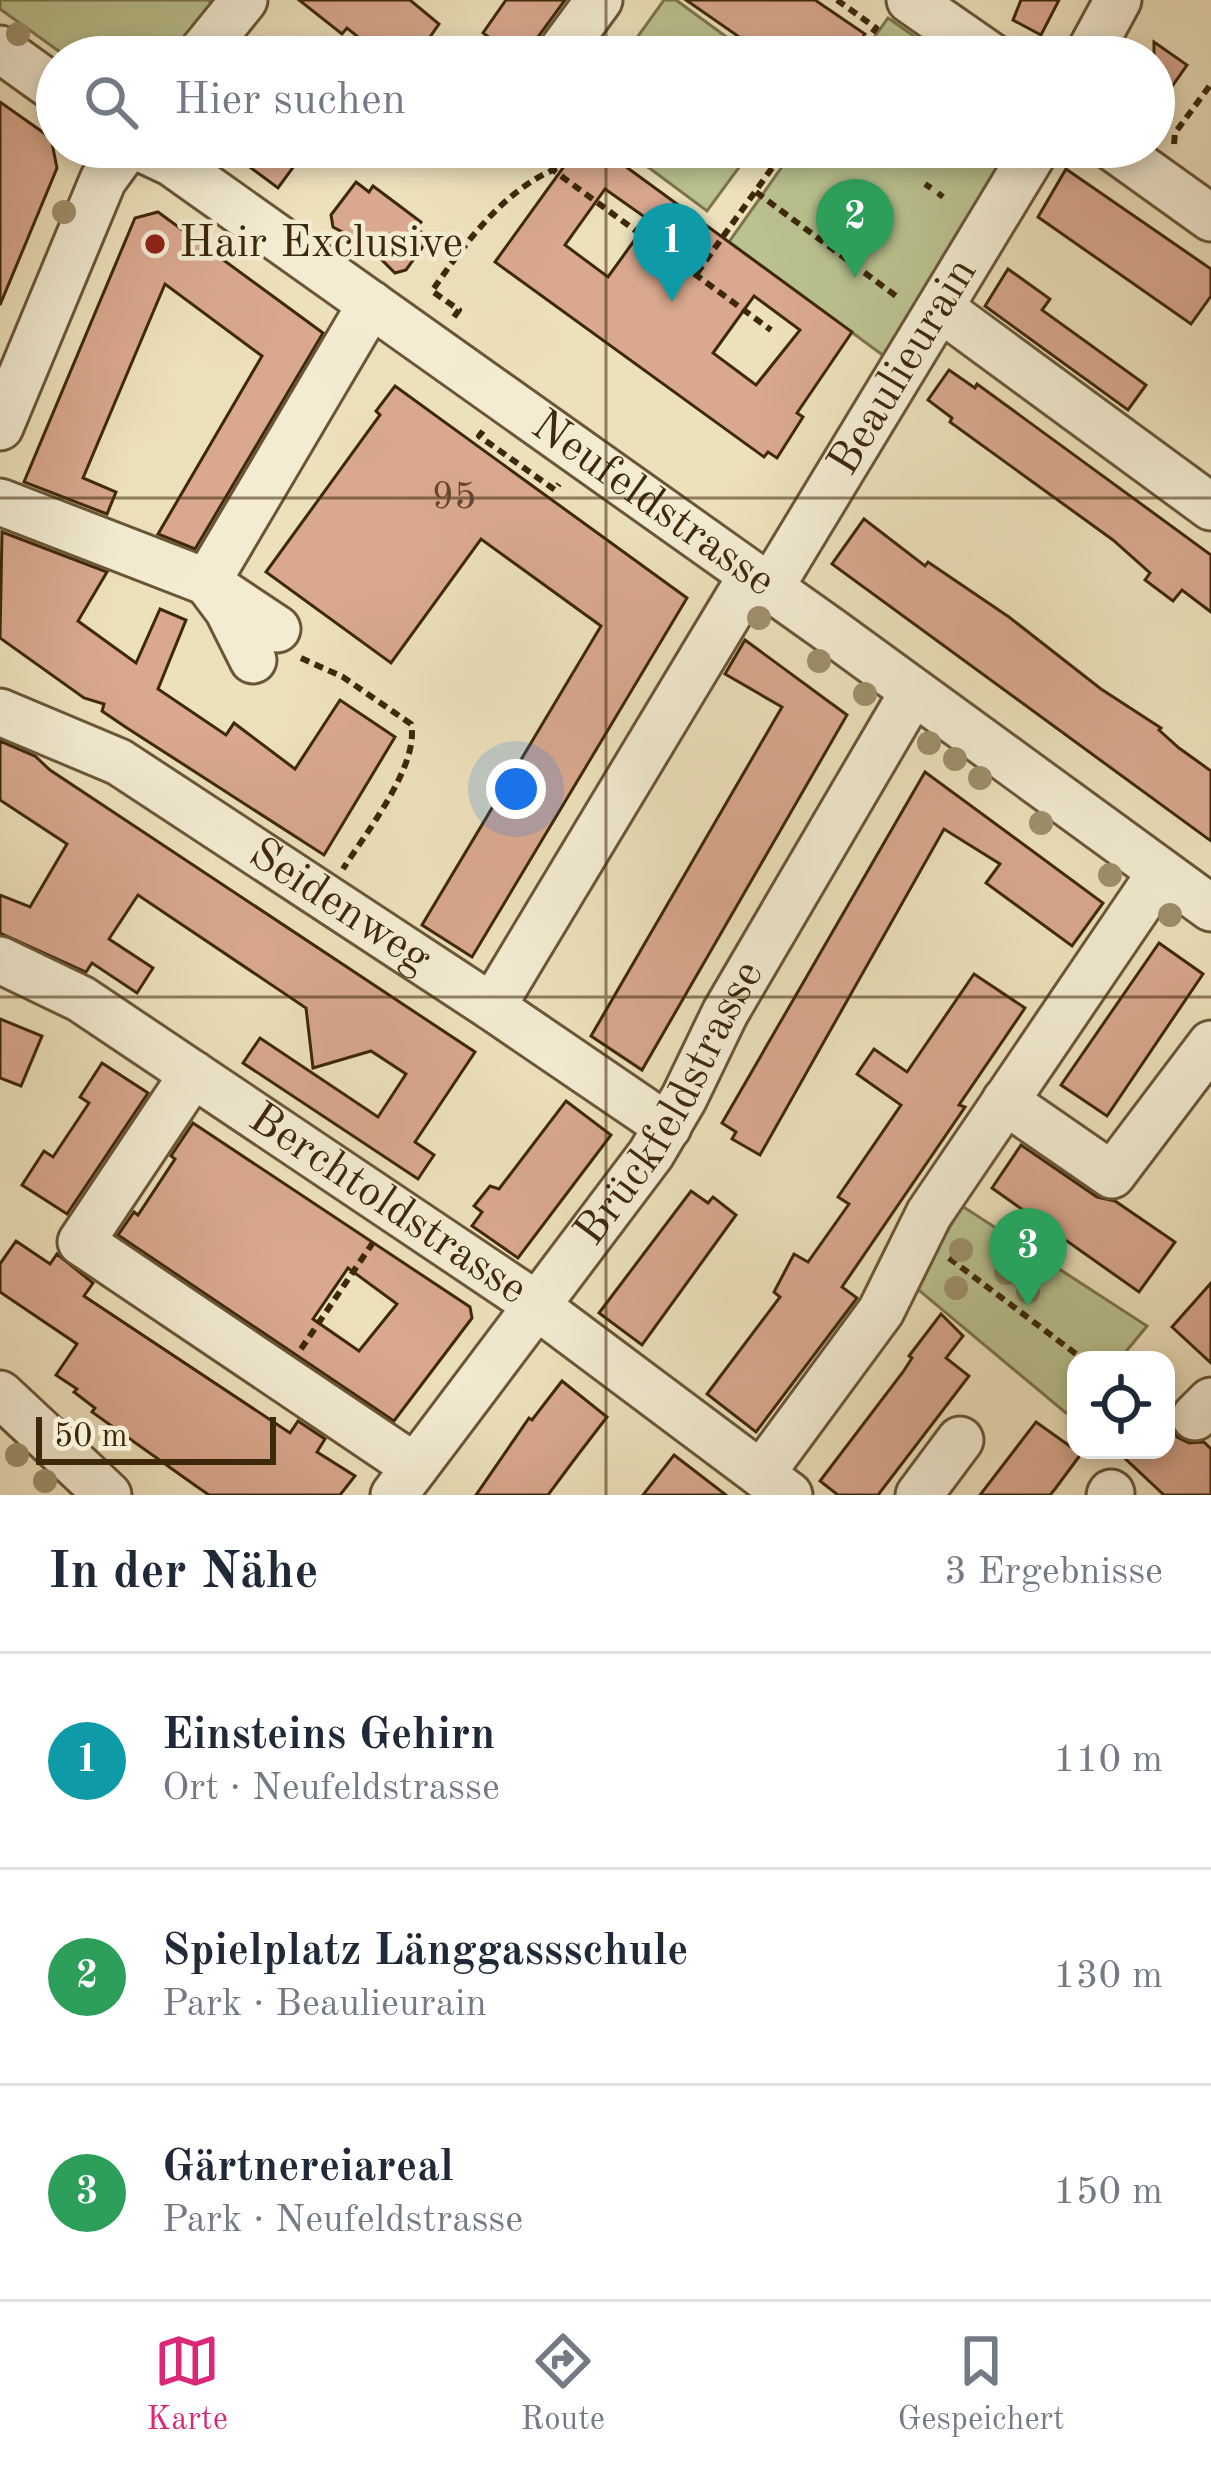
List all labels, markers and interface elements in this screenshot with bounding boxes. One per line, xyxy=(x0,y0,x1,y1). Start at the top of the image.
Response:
search box xyxy=(36,36,1175,168)
icon: search xyxy=(78,69,144,135)
text: Hier suchen xyxy=(174,79,406,124)
pin: 2 xyxy=(816,179,894,278)
pin: 1 xyxy=(633,203,711,302)
place label: Hair Exclusive xyxy=(179,222,463,267)
marker: Hair Exclusive xyxy=(142,231,168,257)
street label: Beaulieurain xyxy=(821,251,986,483)
street label: Neufeldstrasse xyxy=(523,403,782,606)
house number: 95 xyxy=(431,478,477,517)
your location xyxy=(486,759,546,819)
street label: Seidenweg xyxy=(241,831,438,983)
street label: Brückfeldstrasse xyxy=(568,954,772,1254)
street label: Berchtoldstrasse xyxy=(240,1096,534,1314)
pin: 3 xyxy=(989,1208,1067,1307)
map controls xyxy=(1067,1351,1175,1459)
button: locate xyxy=(1067,1351,1175,1459)
scale bar xyxy=(36,1411,276,1464)
text: 50 m xyxy=(54,1421,128,1454)
text: In der Nähe xyxy=(48,1548,319,1599)
text: 3 Ergebnisse xyxy=(944,1553,1163,1592)
text: Einsteins Gehirn xyxy=(162,1714,495,1759)
text: 1 xyxy=(76,1741,98,1780)
text: 110 m xyxy=(1053,1741,1163,1780)
text: Ort · Neufeldstrasse xyxy=(162,1769,500,1808)
text: Spielplatz Länggassschule xyxy=(162,1930,689,1975)
text: 2 xyxy=(76,1957,98,1996)
text: 130 m xyxy=(1053,1957,1163,1996)
text: Park · Beaulieurain xyxy=(162,1985,487,2024)
text: Gärtnereiareal xyxy=(162,2146,454,2191)
text: 3 xyxy=(76,2173,98,2212)
text: 150 m xyxy=(1053,2173,1163,2212)
text: Park · Neufeldstrasse xyxy=(162,2201,523,2240)
tab: Karte xyxy=(146,2328,228,2441)
tab: Route xyxy=(521,2328,605,2441)
tab: Gespeichert xyxy=(898,2328,1065,2441)

